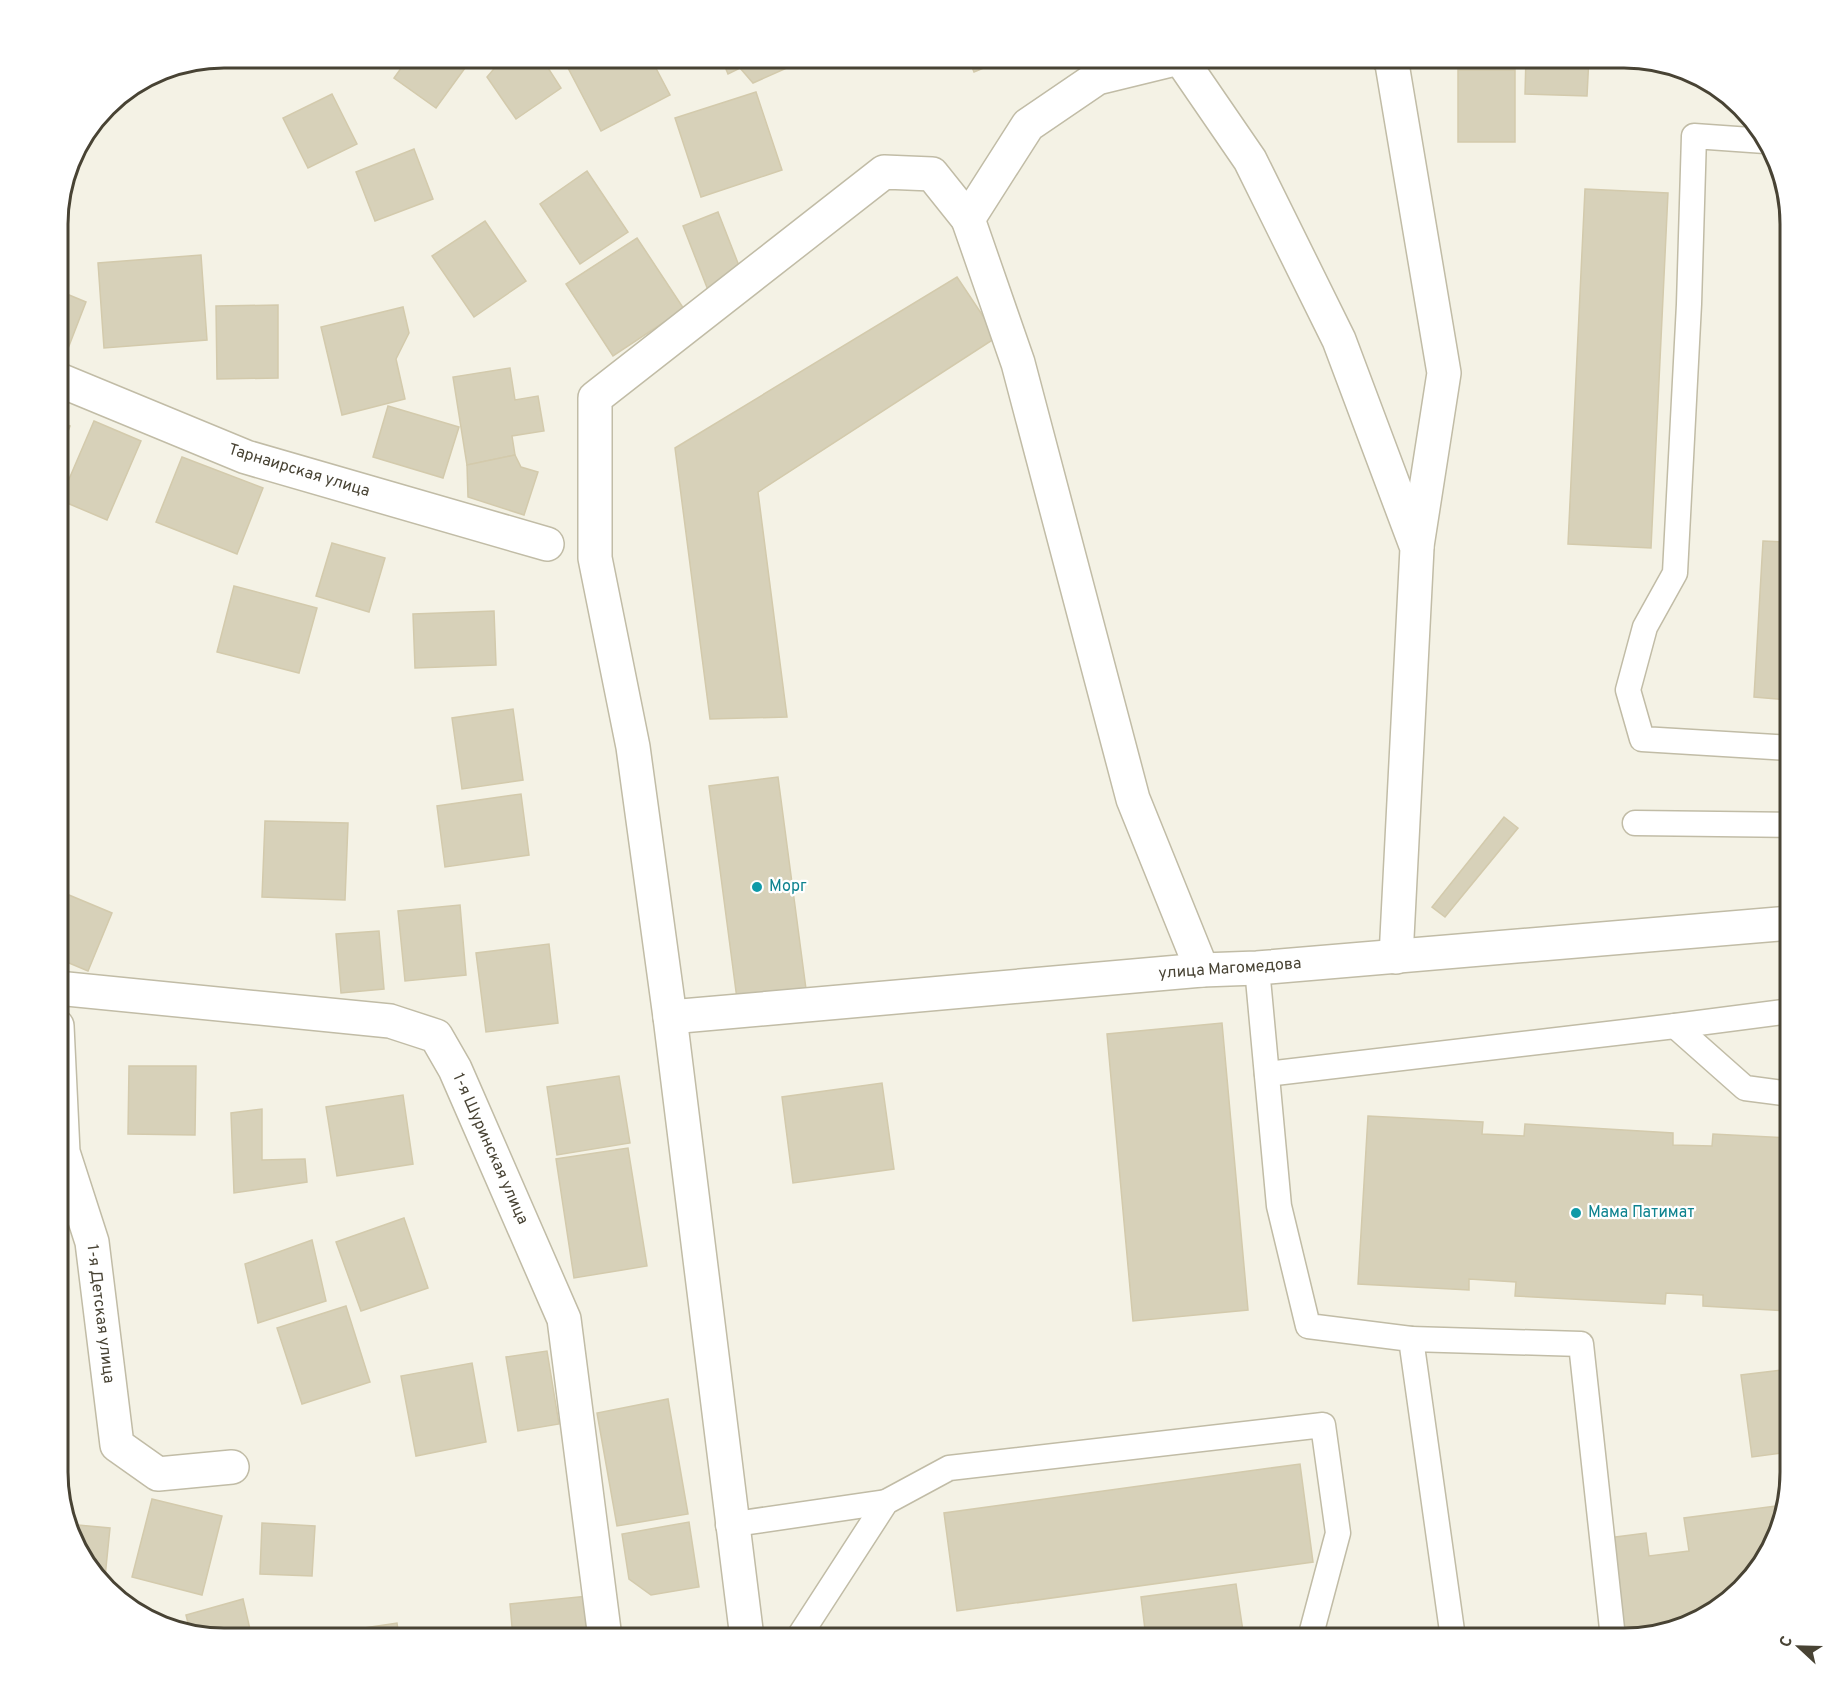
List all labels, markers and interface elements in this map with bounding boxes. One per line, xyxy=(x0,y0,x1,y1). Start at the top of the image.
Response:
street label: Тарнаирская улица xyxy=(226,440,372,502)
place label: Морг xyxy=(769,877,807,897)
marker: Морг xyxy=(750,880,764,894)
street label: улица Магомедова xyxy=(1158,954,1302,984)
street label: 1-я Шуринская улица xyxy=(448,1070,532,1228)
place label: Мама Патимат xyxy=(1588,1203,1695,1223)
marker: Мама Патимат xyxy=(1569,1206,1583,1220)
street label: 1-я Детская улица xyxy=(82,1243,118,1385)
north arrow xyxy=(1769,1617,1829,1677)
text: С xyxy=(1776,1634,1798,1651)

